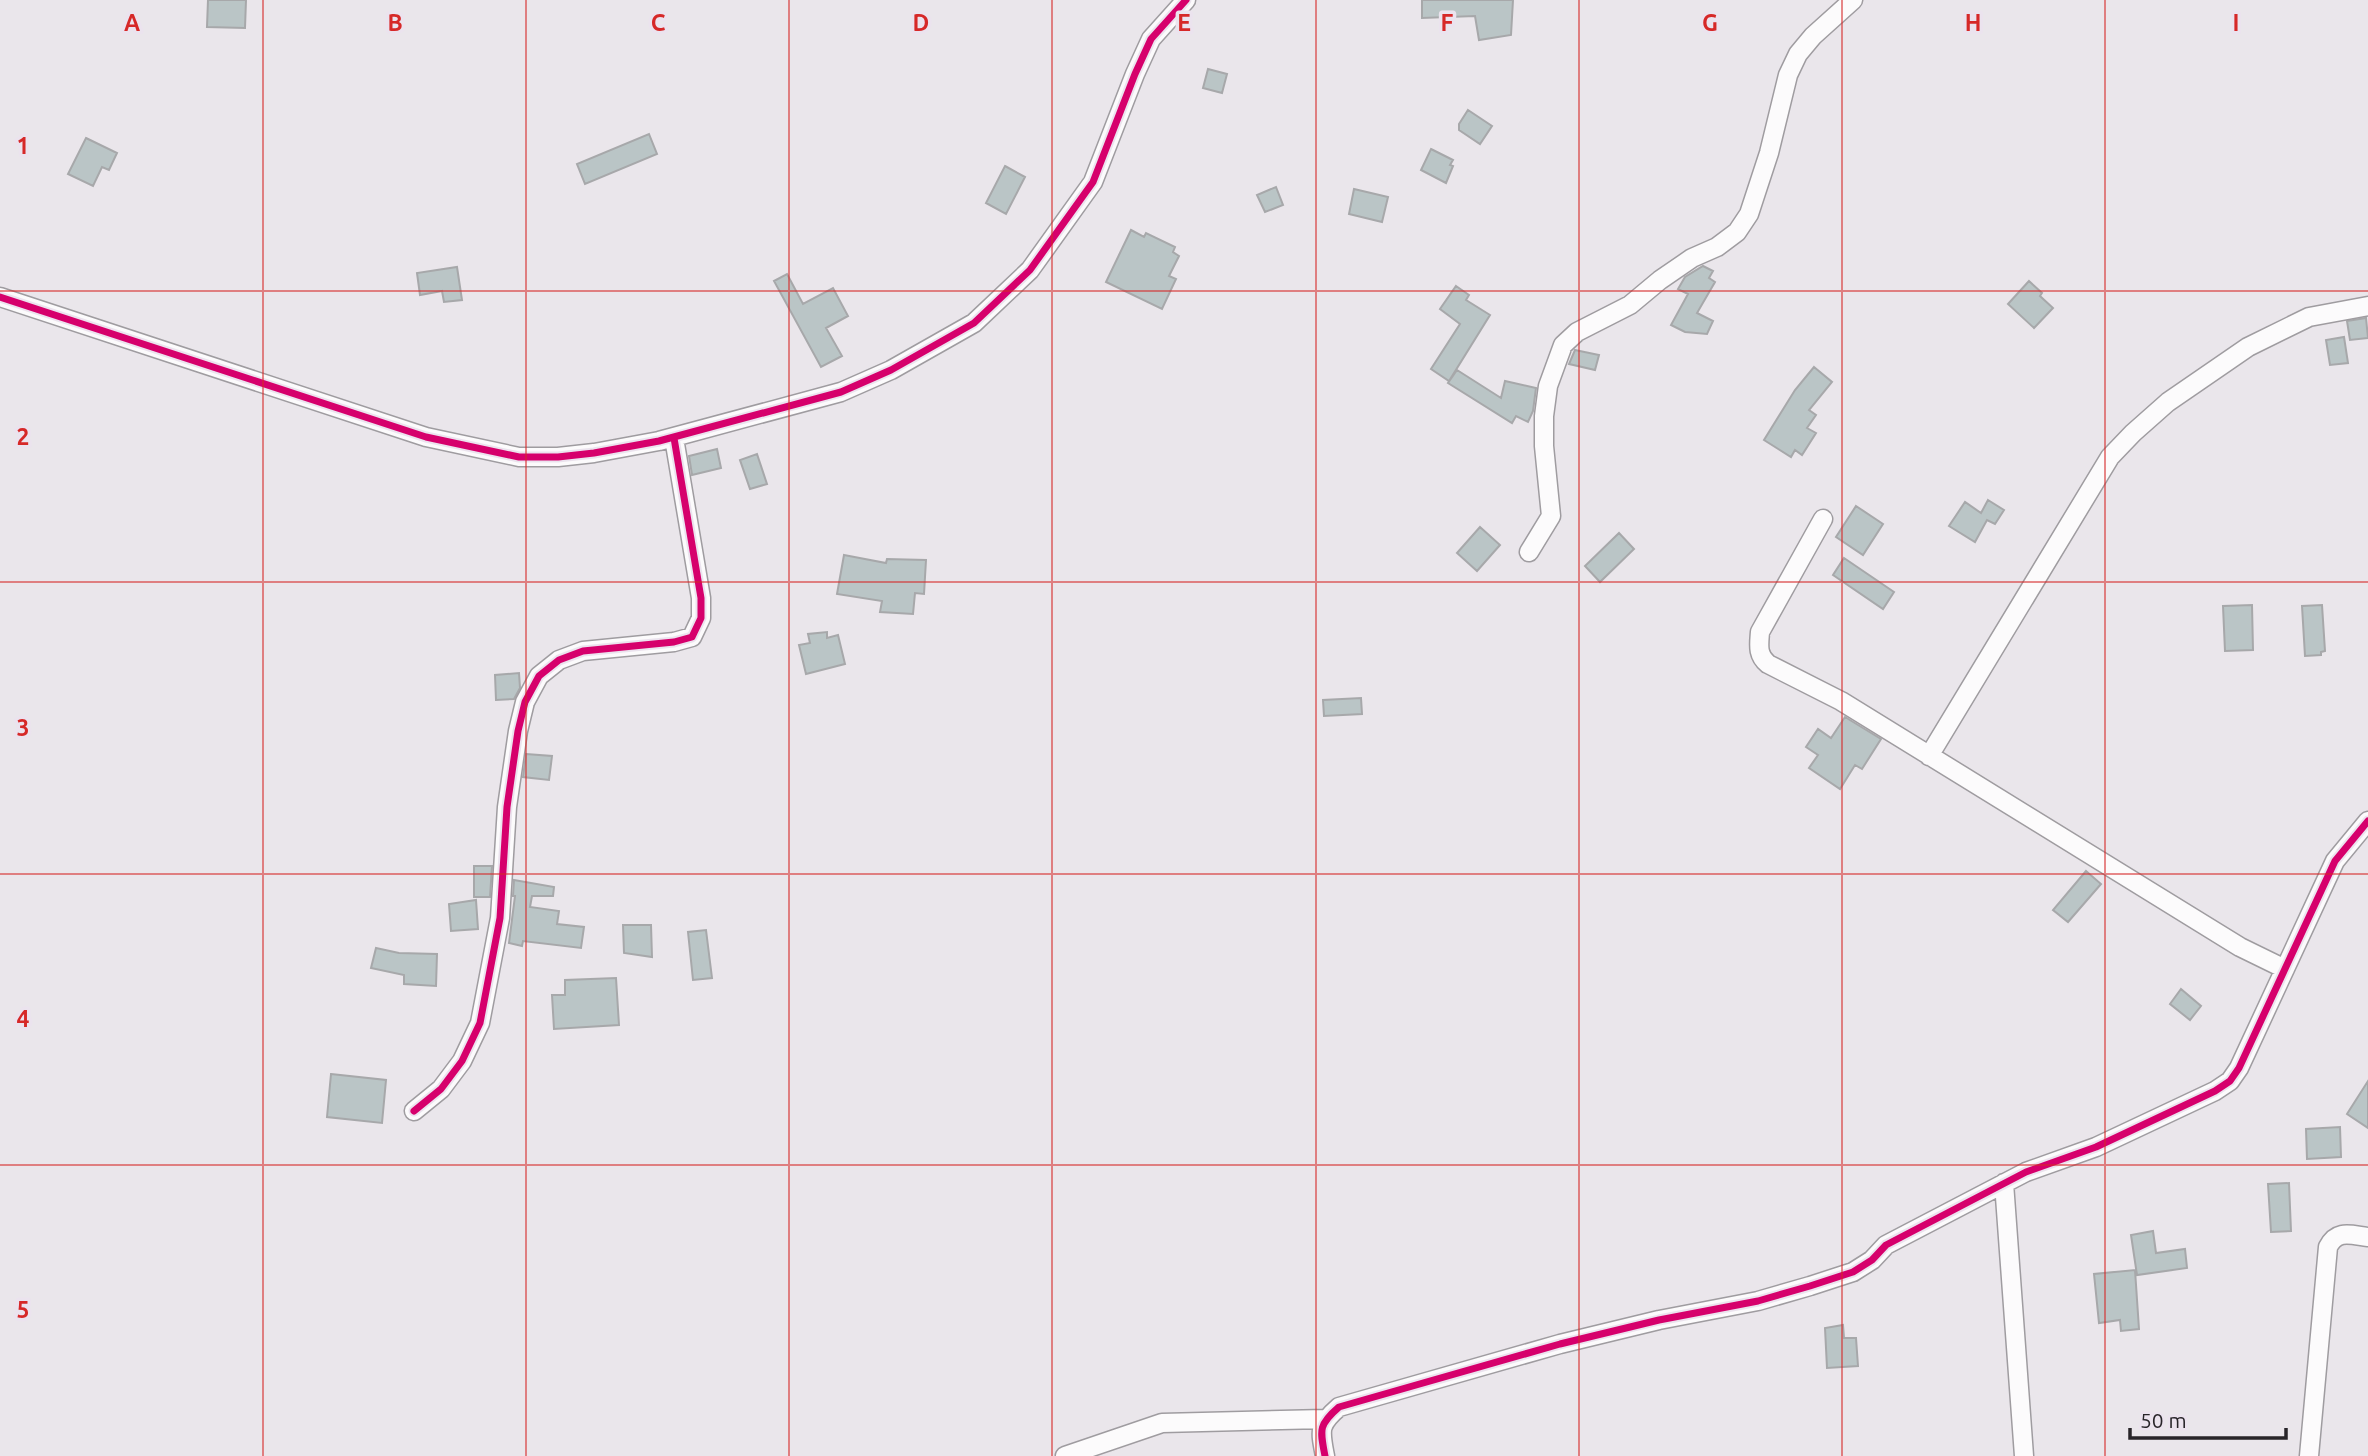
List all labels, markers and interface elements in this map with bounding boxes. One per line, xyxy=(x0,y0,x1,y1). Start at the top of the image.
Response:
text: A xyxy=(124,10,140,35)
text: B xyxy=(387,10,403,35)
text: C xyxy=(651,10,666,35)
text: D xyxy=(913,10,929,35)
text: E xyxy=(1177,10,1191,35)
text: F xyxy=(1441,10,1454,35)
text: G xyxy=(1702,10,1718,35)
text: H xyxy=(1965,10,1981,35)
text: I xyxy=(2233,10,2239,35)
text: 1 xyxy=(17,133,29,158)
text: 2 xyxy=(17,424,29,449)
text: 3 xyxy=(17,715,29,740)
text: 4 xyxy=(17,1006,30,1031)
text: 5 xyxy=(17,1297,29,1322)
scale bar xyxy=(2130,1396,2286,1440)
text: 50 m xyxy=(2140,1408,2187,1432)

